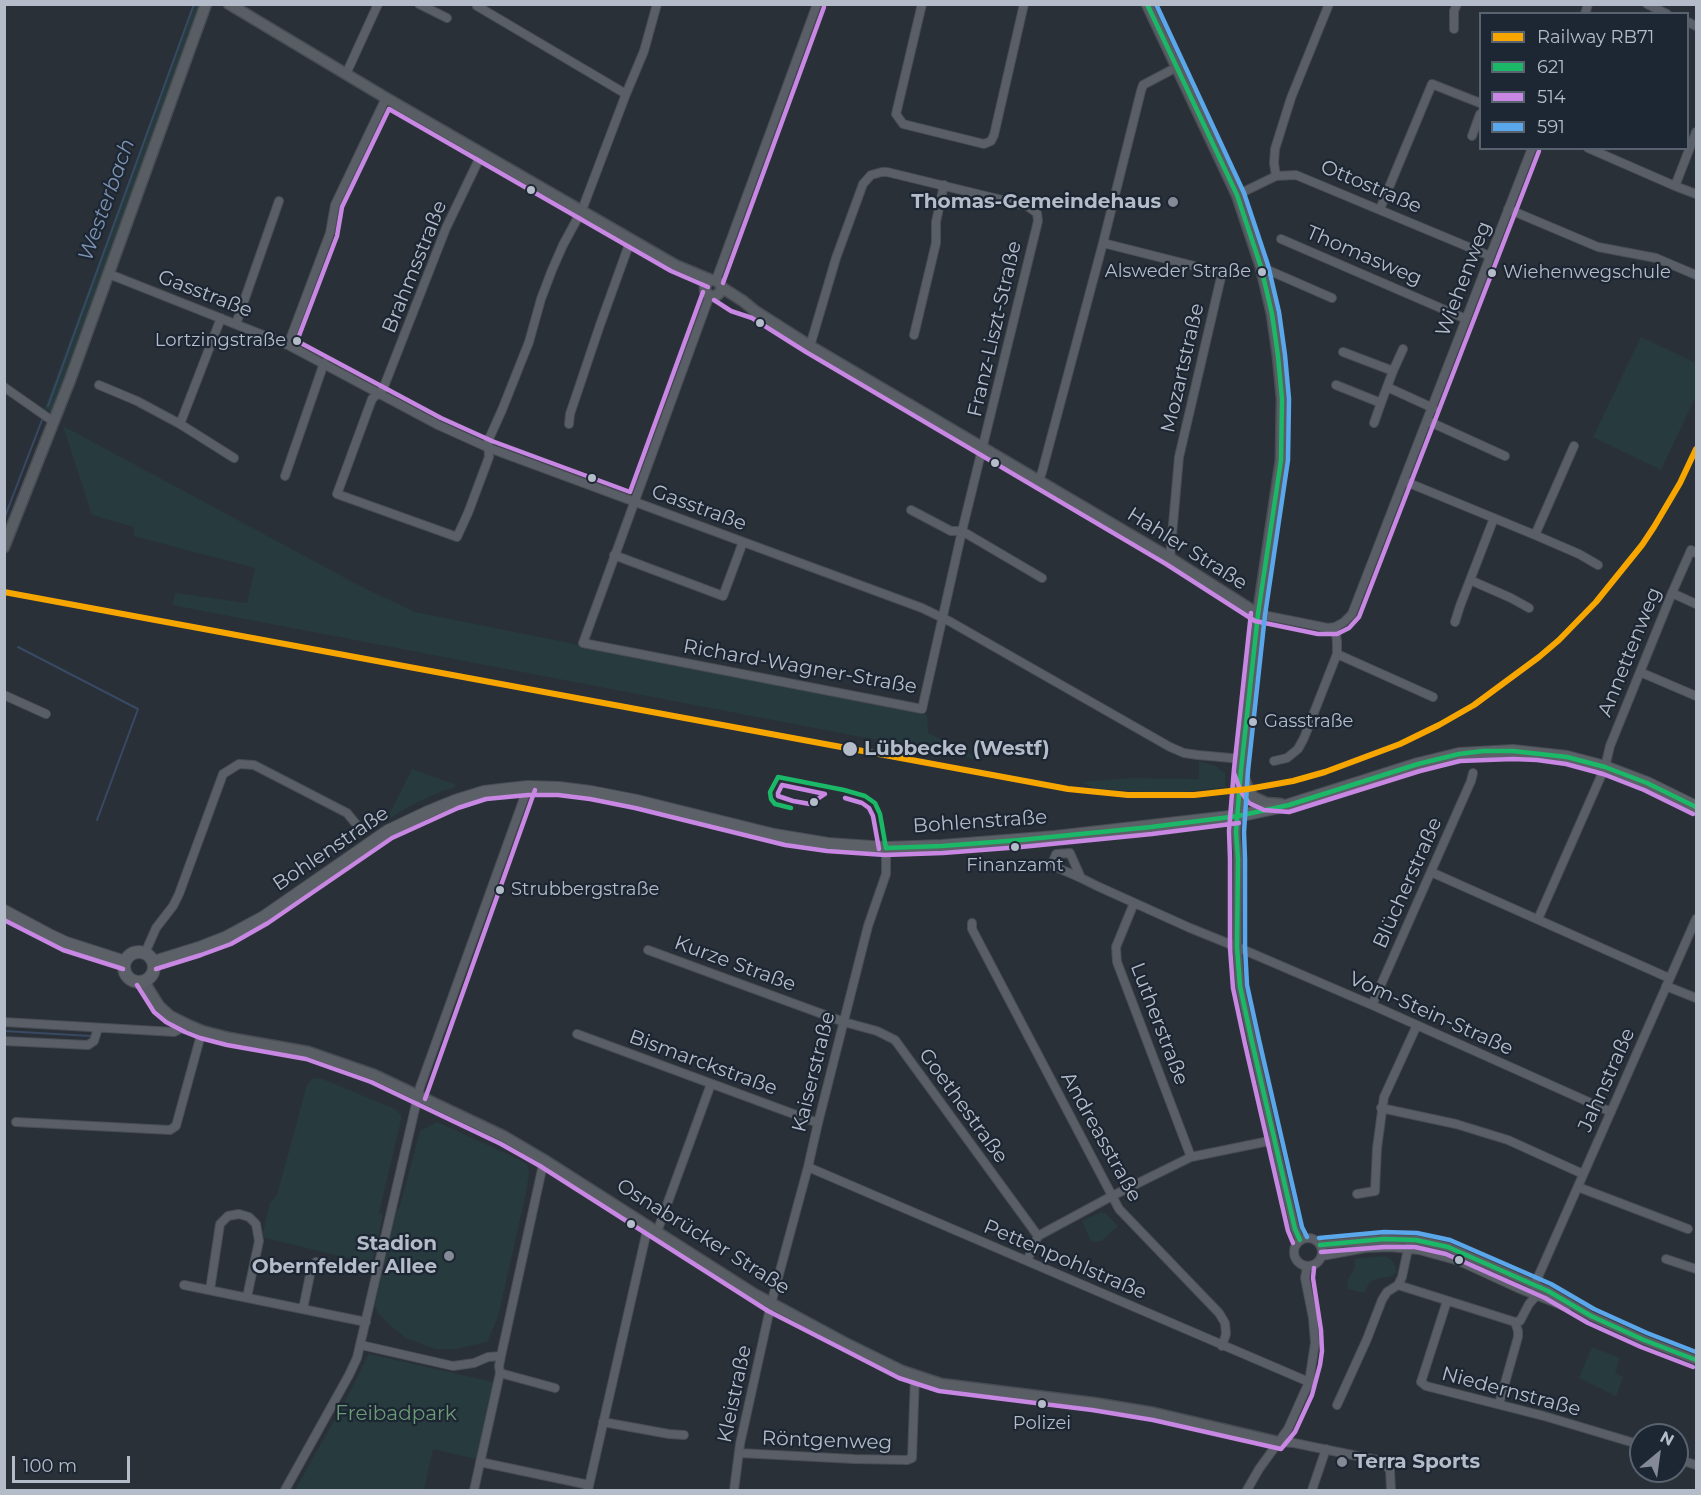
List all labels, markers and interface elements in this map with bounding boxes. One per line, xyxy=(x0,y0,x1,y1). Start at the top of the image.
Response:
legend xyxy=(1479,12,1689,150)
text: Railway RB71 xyxy=(1537,26,1654,48)
text: 621 xyxy=(1537,56,1565,78)
text: 514 xyxy=(1537,86,1566,108)
text: 591 xyxy=(1537,116,1565,138)
water label: Westerbach xyxy=(73,135,141,265)
street label: Ottostraße xyxy=(1317,155,1425,219)
unlabelled marker xyxy=(525,184,537,196)
place label: Thomas-Gemeindehaus xyxy=(911,190,1161,214)
marker: Thomas-Gemeindehaus xyxy=(1166,195,1180,209)
street label: Brahmsstraße xyxy=(377,197,453,337)
street label: Wiehenweg xyxy=(1431,218,1497,340)
street label: Thomasweg xyxy=(1303,221,1425,291)
street label: Franz-Liszt-Straße xyxy=(963,239,1027,419)
place label: Alsweder Straße xyxy=(1105,261,1251,283)
place label: Wiehenwegschule xyxy=(1503,262,1671,284)
street label: Gasstraße xyxy=(154,265,256,323)
marker: Alsweder Straße xyxy=(1256,266,1268,278)
marker: Wiehenwegschule xyxy=(1486,267,1498,279)
street label: Mozartstraße xyxy=(1156,301,1210,435)
unlabelled marker xyxy=(754,317,766,329)
place label: Lortzingstraße xyxy=(155,330,286,352)
marker: Lortzingstraße xyxy=(291,335,303,347)
unlabelled marker xyxy=(989,457,1001,469)
unlabelled marker xyxy=(586,472,598,484)
street label: Gasstraße xyxy=(648,480,750,536)
street label: Hahler Straße xyxy=(1122,502,1252,596)
street label: Annettenweg xyxy=(1593,584,1667,720)
street label: Richard-Wagner-Straße xyxy=(681,635,919,699)
place label: Gasstraße xyxy=(1264,711,1353,733)
marker: Gasstraße xyxy=(1247,716,1259,728)
place label: Lübbecke (Westf) xyxy=(864,737,1050,761)
marker: Lübbecke (Westf) xyxy=(841,740,859,758)
unlabelled marker xyxy=(808,796,820,808)
street label: Bohlenstraße xyxy=(269,801,393,897)
street label: Bohlenstraße xyxy=(912,805,1048,839)
street label: Blücherstraße xyxy=(1368,814,1448,952)
marker: Finanzamt xyxy=(1009,841,1021,853)
place label: Finanzamt xyxy=(966,855,1064,877)
place label: Strubbergstraße xyxy=(511,879,659,901)
marker: Strubbergstraße xyxy=(494,884,506,896)
street label: Kurze Straße xyxy=(671,931,799,997)
street label: Lutherstraße xyxy=(1125,959,1193,1089)
street label: Vom-Stein-Straße xyxy=(1345,967,1517,1061)
street label: Kaiserstraße xyxy=(787,1009,841,1135)
street label: Jahnstraße xyxy=(1573,1024,1641,1136)
street label: Bismarckstraße xyxy=(626,1025,780,1101)
street label: Goethestraße xyxy=(913,1044,1013,1168)
street label: Andreasstraße xyxy=(1055,1068,1147,1206)
street label: Osnabrücker Straße xyxy=(612,1174,794,1300)
street label: Pettenpohlstraße xyxy=(980,1215,1150,1305)
unlabelled marker xyxy=(625,1218,637,1230)
place label: Stadion Obernfelder Allee xyxy=(252,1232,437,1279)
marker: Stadion Obernfelder Allee xyxy=(442,1249,456,1263)
unlabelled marker xyxy=(1453,1254,1465,1266)
street label: Kleistraße xyxy=(713,1343,757,1445)
street label: Niedernstraße xyxy=(1439,1362,1583,1422)
marker: Polizei xyxy=(1036,1398,1048,1410)
park label: Freibadpark xyxy=(335,1402,457,1426)
place label: Polizei xyxy=(1013,1413,1071,1435)
north arrow xyxy=(1629,1423,1689,1483)
street label: Röntgenweg xyxy=(761,1427,893,1455)
text: N xyxy=(1657,1427,1677,1450)
scale bar xyxy=(15,1444,134,1482)
place label: Terra Sports xyxy=(1354,1450,1480,1474)
text: 100 m xyxy=(23,1455,77,1477)
marker: Terra Sports xyxy=(1335,1455,1349,1469)

